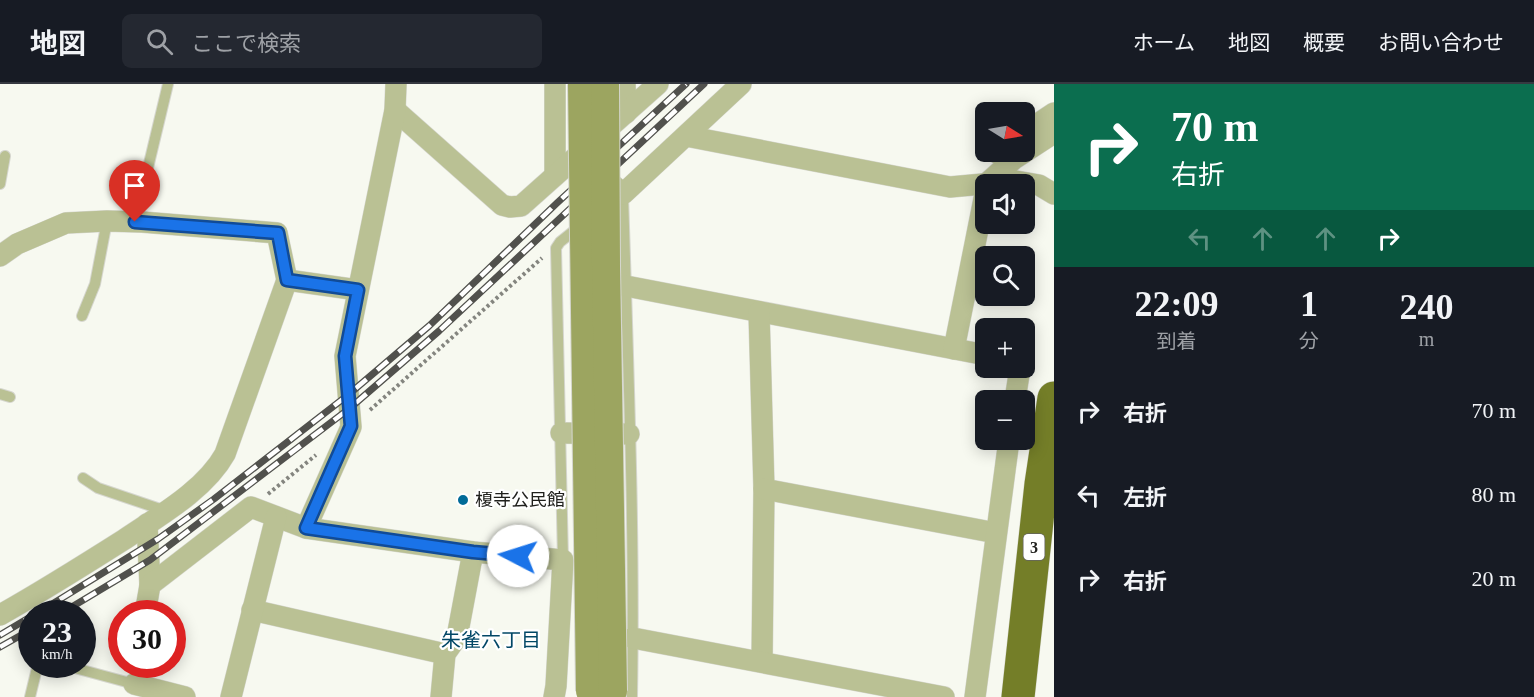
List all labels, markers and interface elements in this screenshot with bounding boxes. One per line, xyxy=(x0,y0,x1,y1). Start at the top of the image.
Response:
search box xyxy=(122,14,542,68)
icon: search xyxy=(143,25,176,58)
text: 地図 xyxy=(30,28,86,59)
text: ここで検索 xyxy=(191,31,301,56)
text: ホーム xyxy=(1133,31,1195,55)
text: 地図 xyxy=(1228,31,1270,55)
text: 概要 xyxy=(1303,31,1345,55)
text: お問い合わせ xyxy=(1378,31,1504,55)
north arrow xyxy=(975,102,1035,162)
map controls xyxy=(975,102,1035,450)
text: 70 m xyxy=(1171,104,1259,150)
icon: right xyxy=(1072,108,1150,186)
pin xyxy=(109,160,160,222)
text: 右折 xyxy=(1171,160,1225,190)
icon: arrive xyxy=(118,169,151,202)
button: sound xyxy=(975,174,1035,234)
icon: left xyxy=(1183,222,1216,255)
icon: ahead xyxy=(1246,222,1279,255)
icon: ahead xyxy=(1309,222,1342,255)
icon: right xyxy=(1372,222,1405,255)
button: search xyxy=(975,246,1035,306)
text: 22:09 xyxy=(1135,284,1219,324)
text: 1 xyxy=(1300,284,1318,324)
text: 240 xyxy=(1400,287,1454,327)
button: + xyxy=(975,318,1035,378)
text: m xyxy=(1419,328,1434,350)
text: 到着 xyxy=(1157,330,1197,352)
text: 分 xyxy=(1299,330,1319,352)
button: − xyxy=(975,390,1035,450)
icon: right xyxy=(1072,395,1105,428)
text: 70 m xyxy=(1471,398,1516,423)
text: 右折 xyxy=(1123,401,1167,426)
icon: left xyxy=(1072,479,1105,512)
text: 80 m xyxy=(1471,482,1516,507)
text: 左折 xyxy=(1123,485,1167,510)
place label: 榎寺公民館 xyxy=(475,490,565,510)
marker: 榎寺公民館 xyxy=(456,493,470,507)
position arrow xyxy=(486,524,550,588)
road number: 3 xyxy=(1024,534,1044,560)
icon: right xyxy=(1072,563,1105,596)
text: 20 m xyxy=(1471,566,1516,591)
text: 右折 xyxy=(1123,569,1167,594)
speed limit sign: 30 xyxy=(108,600,186,678)
text: 23 xyxy=(42,615,72,648)
district label: 朱雀六丁目 xyxy=(441,629,541,651)
text: km/h xyxy=(42,646,72,662)

